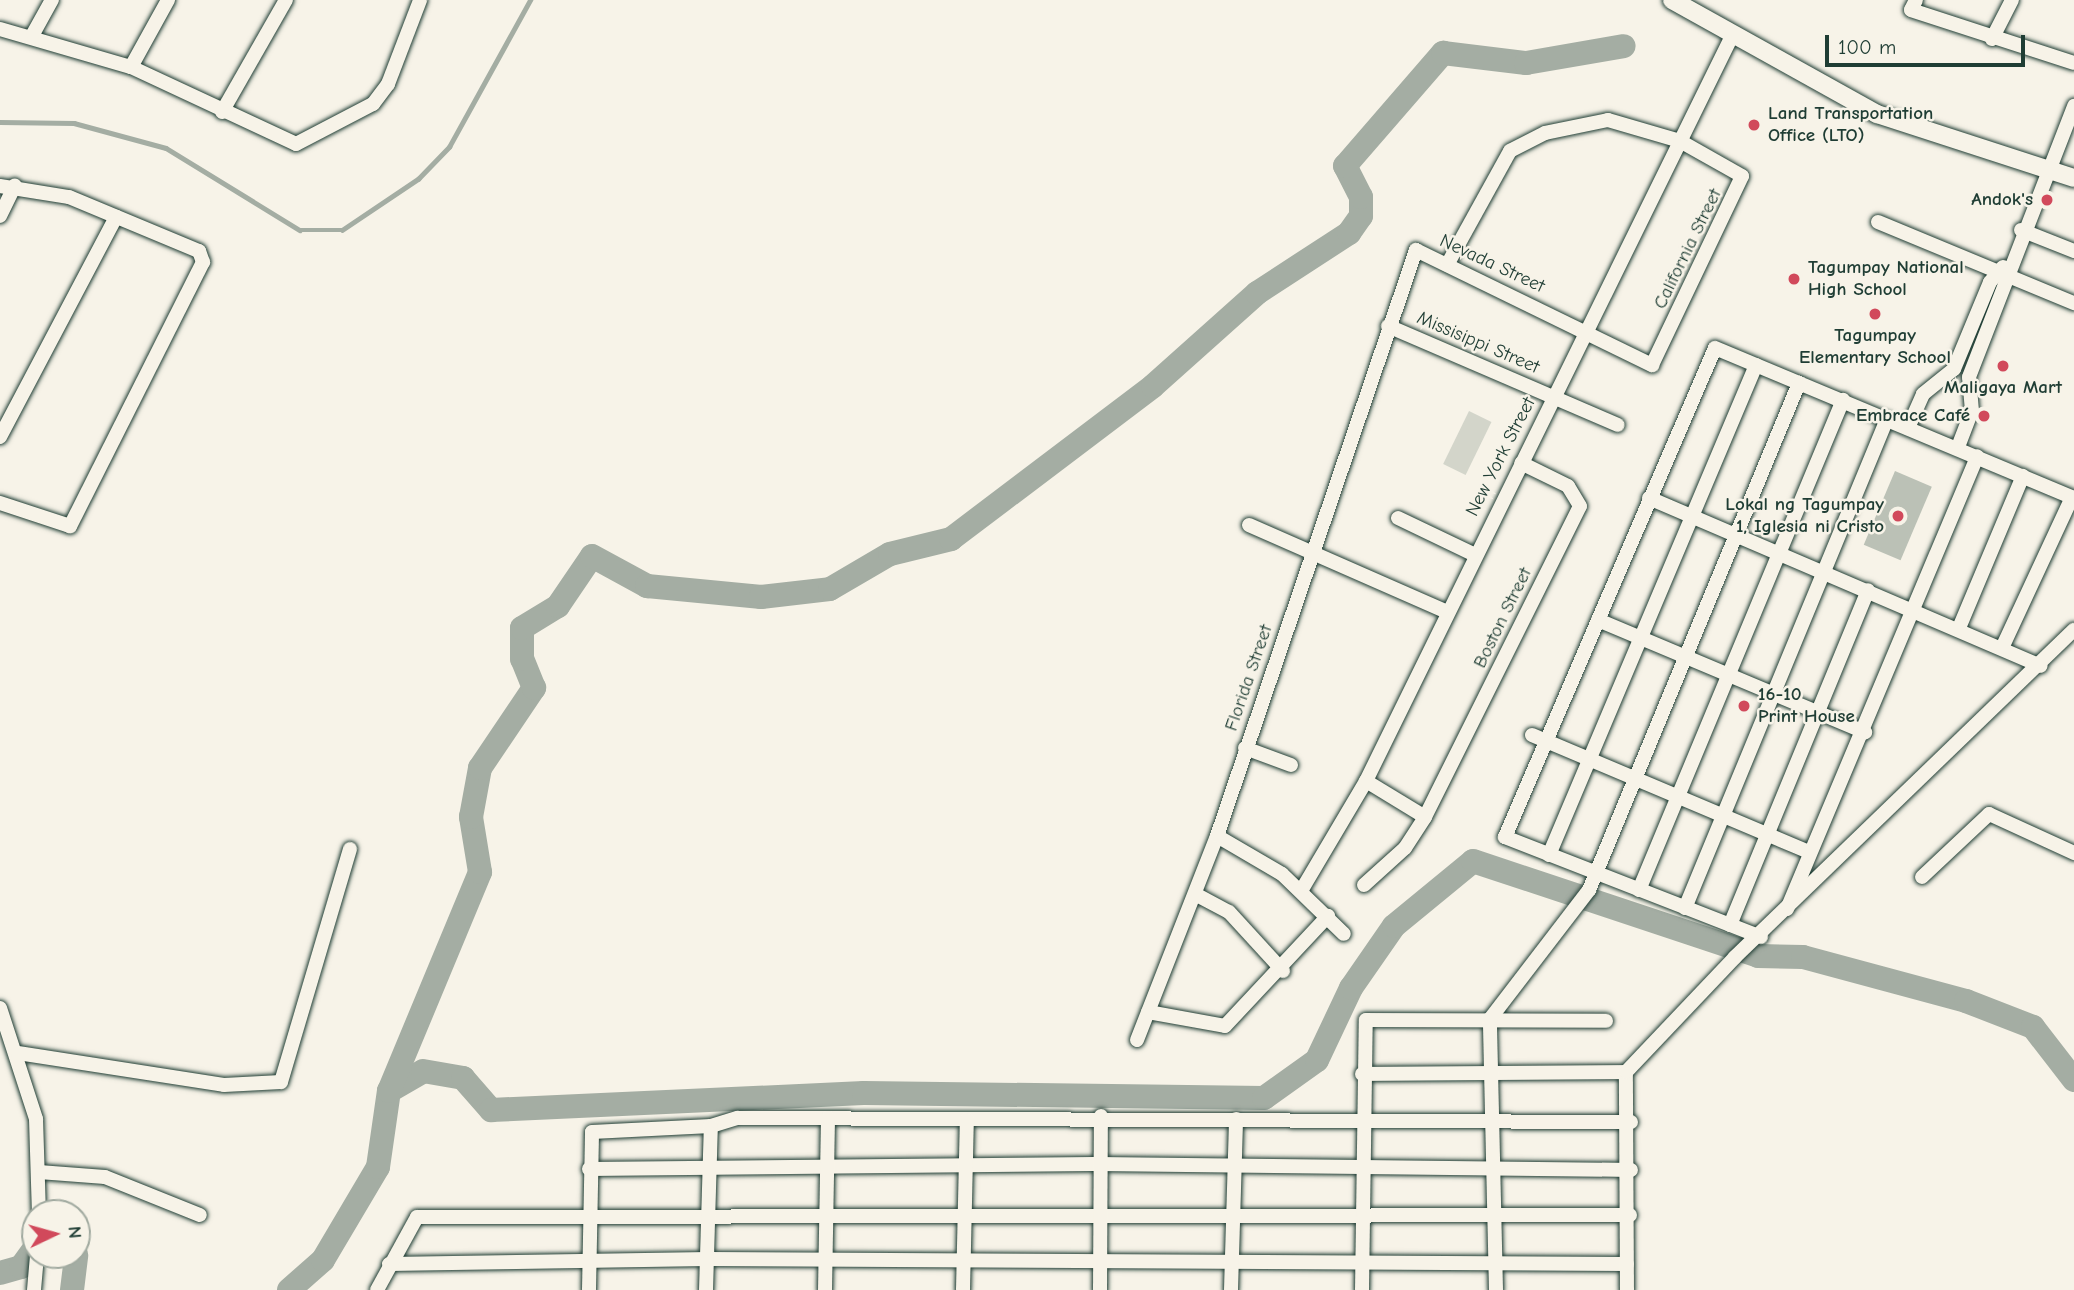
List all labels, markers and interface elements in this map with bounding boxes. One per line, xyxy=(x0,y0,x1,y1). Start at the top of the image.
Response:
scale bar xyxy=(1829,21,2028,65)
text: 100 m xyxy=(1838,35,1896,59)
place label: Land Transportation Office (LTO) xyxy=(1768,103,1933,147)
marker: Land Transportation Office (LTO) xyxy=(1746,117,1762,133)
street label: California Street xyxy=(1649,185,1727,313)
place label: Andok's xyxy=(1971,189,2033,211)
marker: Andok's xyxy=(2039,192,2055,208)
street label: Nevada Street xyxy=(1436,230,1548,298)
place label: Tagumpay National High School xyxy=(1808,257,1964,301)
marker: Tagumpay National High School xyxy=(1786,271,1802,287)
marker: Tagumpay Elementary School xyxy=(1867,306,1883,322)
street label: Missisippi Street xyxy=(1413,307,1543,379)
place label: Tagumpay Elementary School xyxy=(1799,325,1951,369)
marker: Maligaya Mart xyxy=(1995,358,2011,374)
place label: Maligaya Mart xyxy=(1944,377,2062,399)
street label: New York Street xyxy=(1461,394,1541,520)
place label: Embrace Café xyxy=(1856,405,1970,427)
marker: Embrace Café xyxy=(1976,408,1992,424)
place label: Lokal ng Tagumpay 1, Iglesia ni Cristo xyxy=(1725,494,1884,538)
marker: Lokal ng Tagumpay 1, Iglesia ni Cristo xyxy=(1890,508,1906,524)
street label: Boston Street xyxy=(1469,564,1537,672)
street label: Florida Street xyxy=(1220,622,1278,734)
place label: 16-10 Print House xyxy=(1758,684,1855,728)
marker: 16-10 Print House xyxy=(1736,698,1752,714)
north arrow xyxy=(21,1199,91,1269)
text: N xyxy=(63,1225,86,1239)

